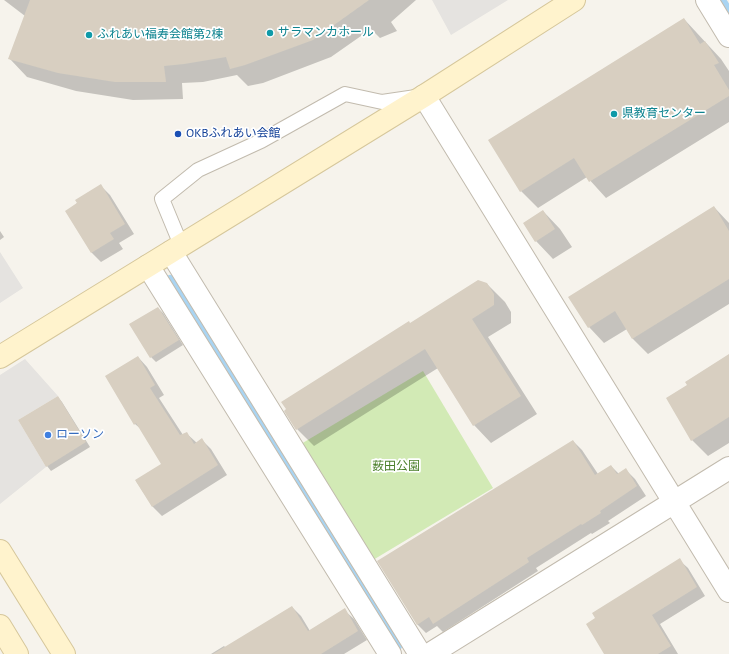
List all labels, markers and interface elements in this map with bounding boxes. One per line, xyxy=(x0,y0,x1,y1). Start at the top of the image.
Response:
place label: サラマンカホール xyxy=(278,26,374,40)
place label: ふれあい福寿会館第2棟 xyxy=(97,28,224,42)
marker: サラマンカホール xyxy=(265,28,275,38)
marker: ふれあい福寿会館第2棟 xyxy=(84,30,94,40)
place label: 県教育センター xyxy=(622,107,706,121)
marker: 県教育センター xyxy=(609,109,619,119)
place label: OKBふれあい会館 xyxy=(186,127,281,141)
marker: OKBふれあい会館 xyxy=(173,129,183,139)
place label: ローソン xyxy=(56,428,104,442)
marker: ローソン xyxy=(43,430,53,440)
park label: 薮田公園 xyxy=(372,460,420,474)

